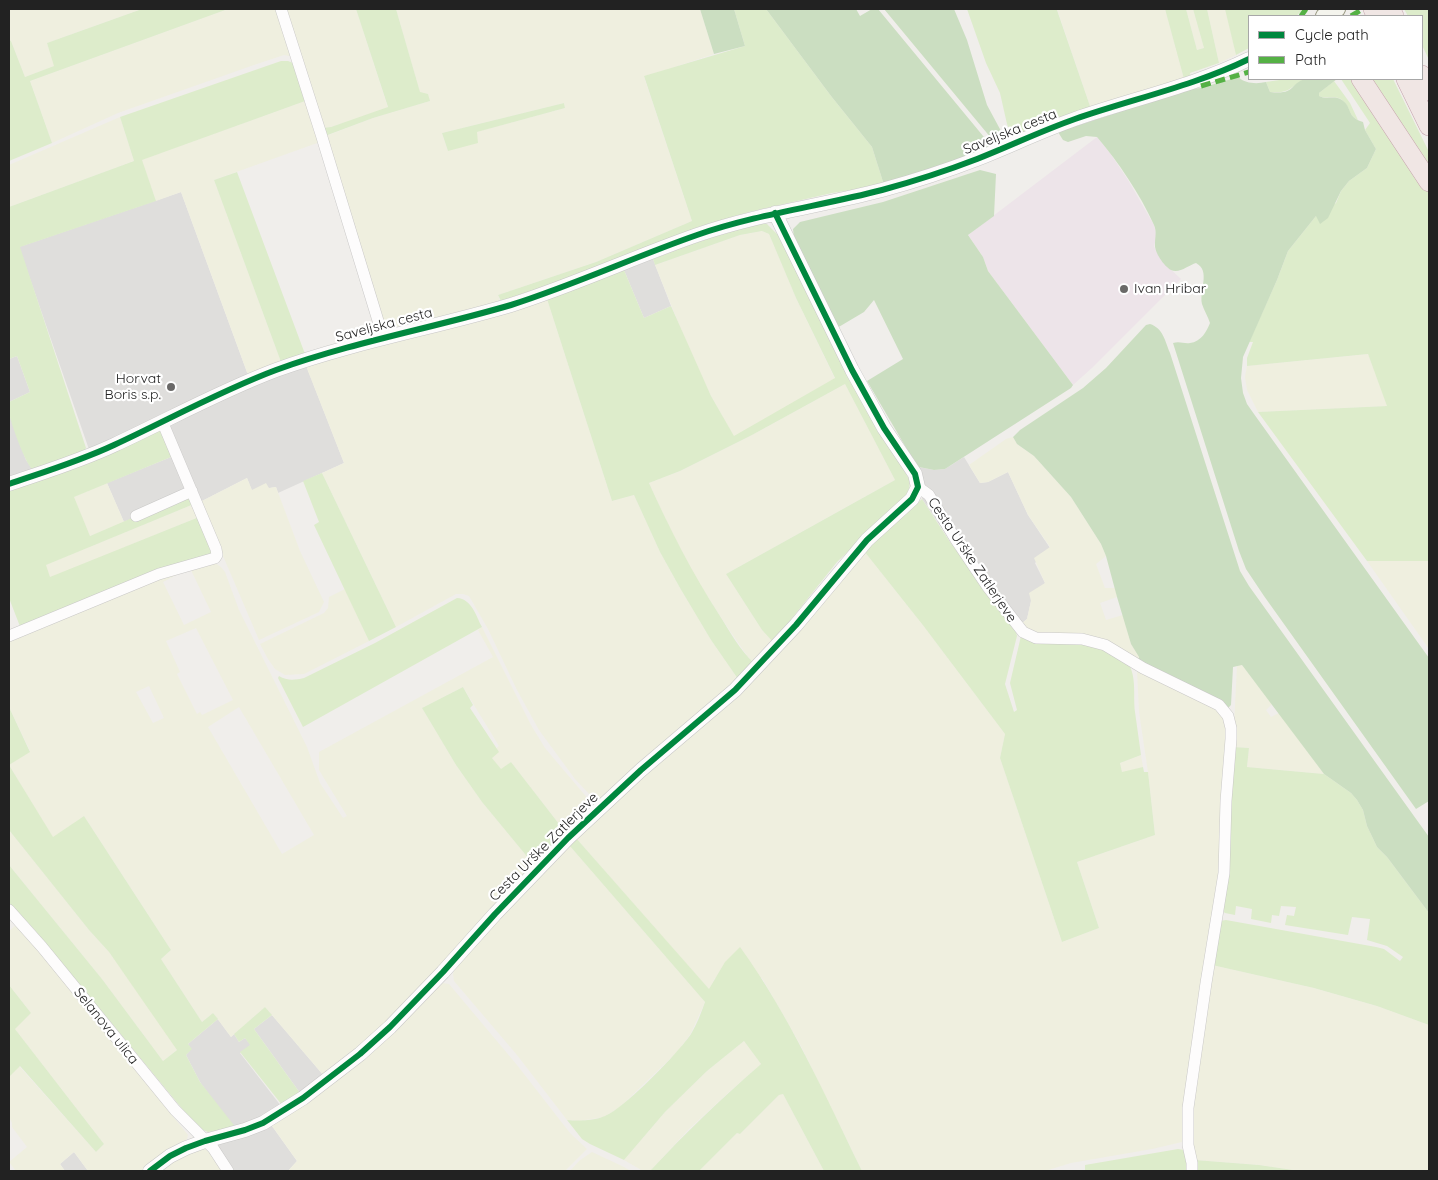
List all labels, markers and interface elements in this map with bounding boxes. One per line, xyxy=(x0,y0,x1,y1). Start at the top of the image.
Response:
legend xyxy=(1248,15,1423,80)
text: Cycle path xyxy=(1295,25,1369,44)
text: Path xyxy=(1295,50,1327,69)
street label: Saveljska cesta xyxy=(961,106,1059,158)
place label: Ivan Hribar xyxy=(1134,281,1206,297)
marker: Ivan Hribar xyxy=(1118,283,1130,295)
street label: Saveljska cesta xyxy=(334,304,434,346)
place label: Horvat Boris s.p. xyxy=(105,371,161,404)
marker: Horvat Boris s.p. xyxy=(165,381,177,393)
street label: Cesta Urške Zatlerjeve xyxy=(924,494,1020,626)
street label: Cesta Urške Zatlerjeve xyxy=(486,789,602,905)
street label: Selanova ulica xyxy=(70,984,142,1068)

